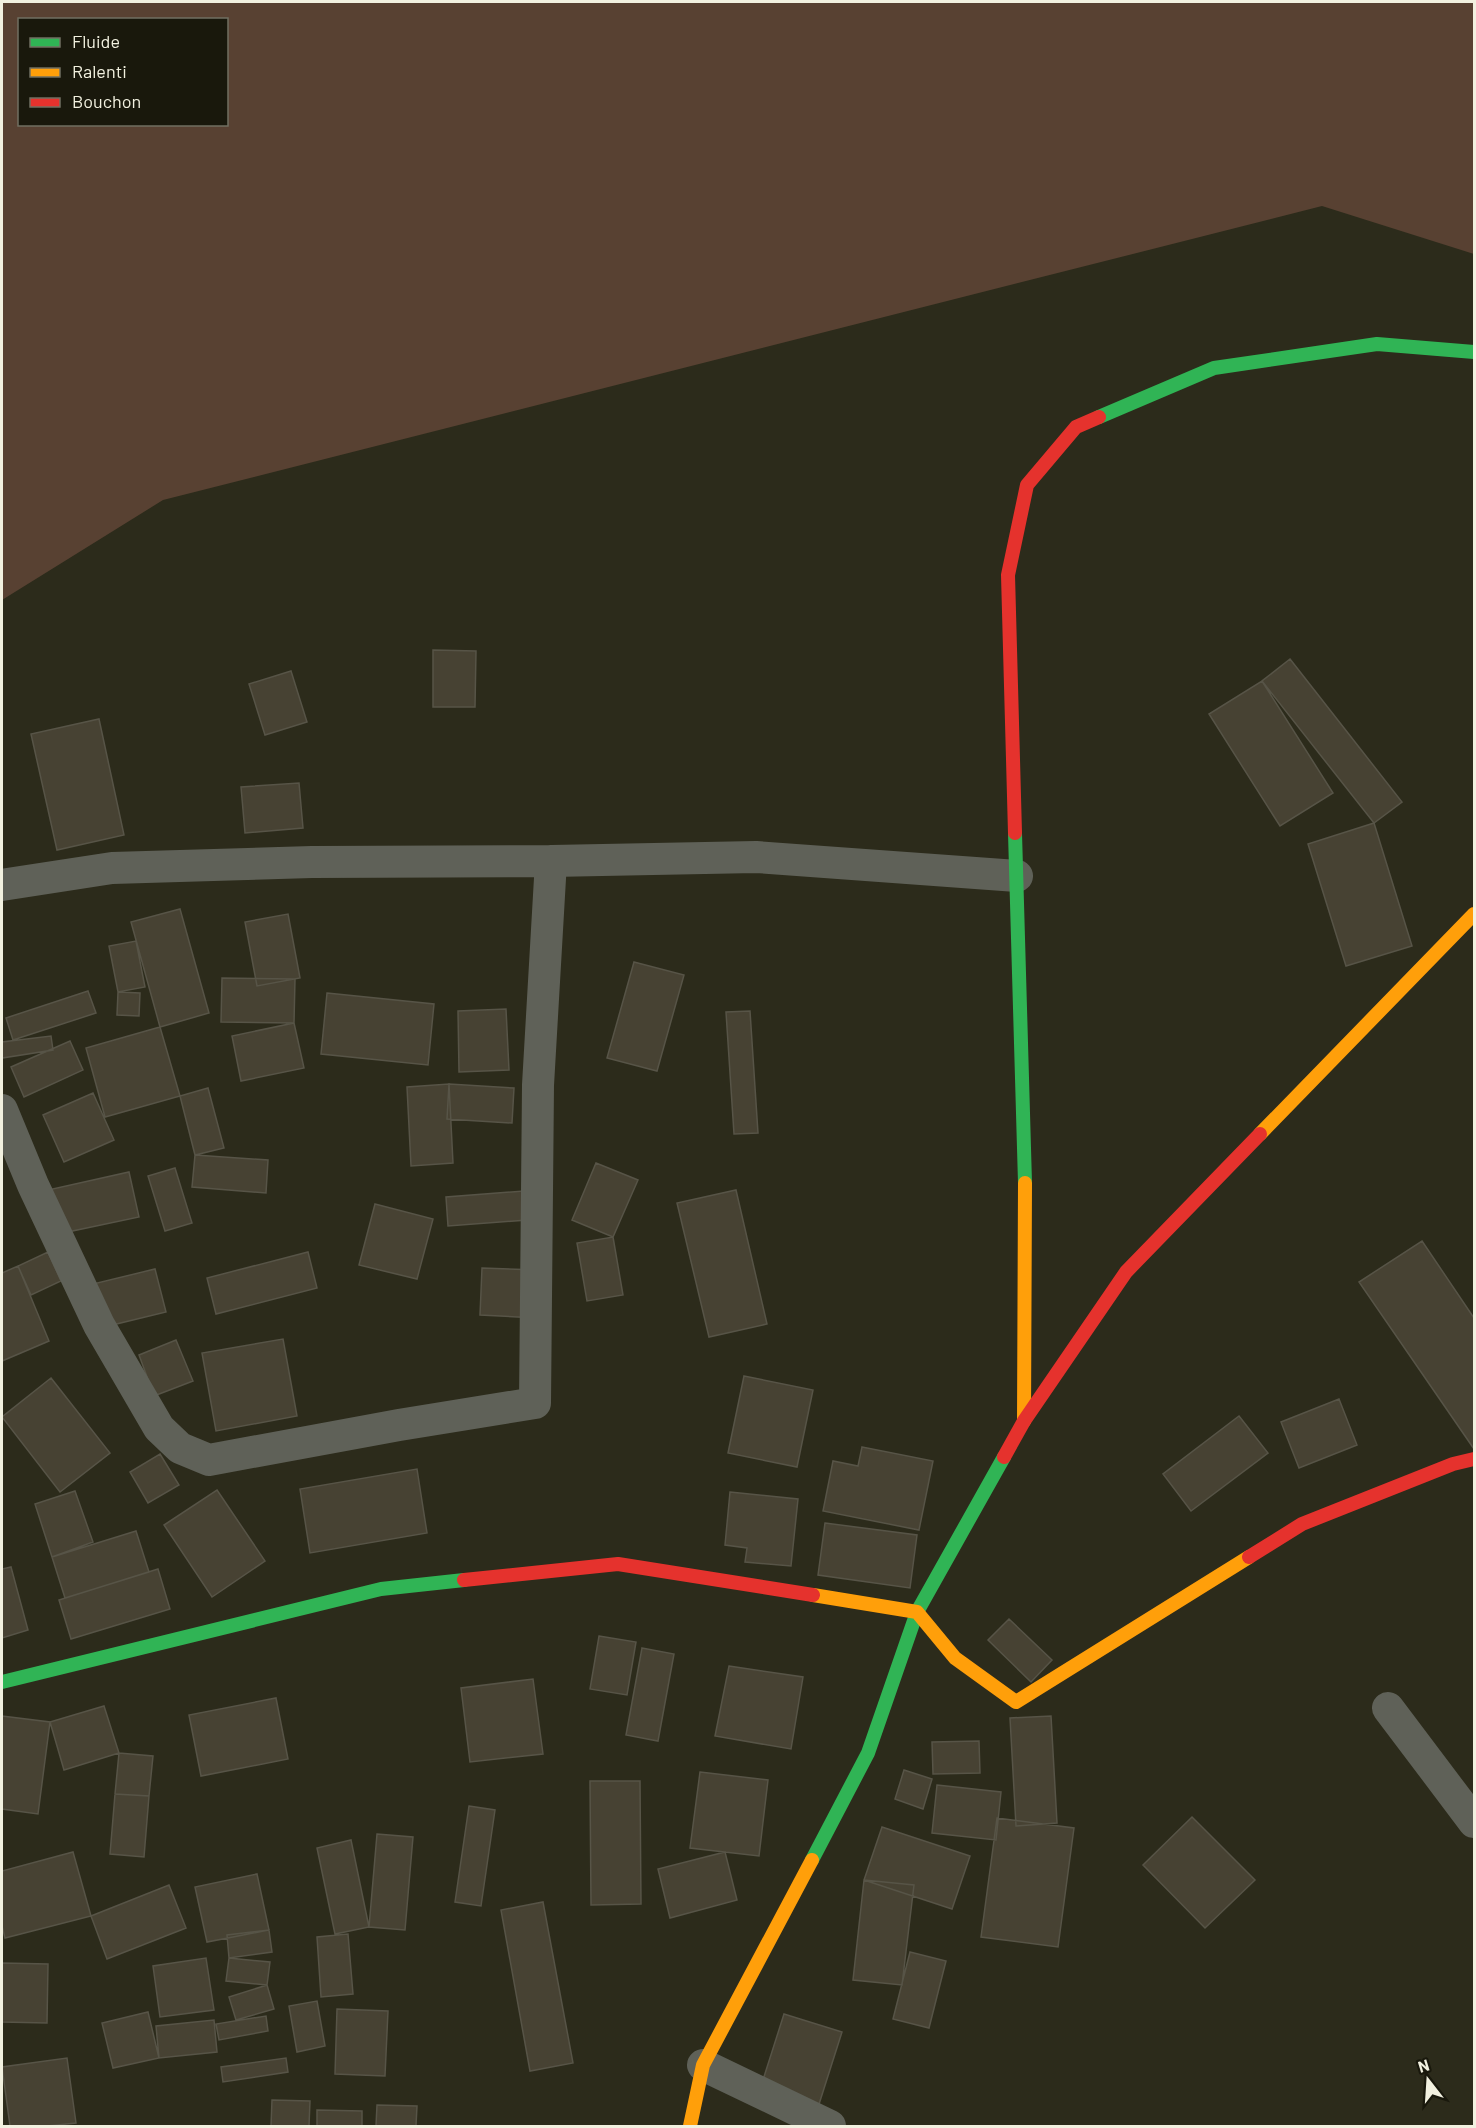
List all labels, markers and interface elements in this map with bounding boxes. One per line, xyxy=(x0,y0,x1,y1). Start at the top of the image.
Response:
legend xyxy=(18,18,228,126)
text: Fluide xyxy=(72,30,120,52)
text: Ralenti xyxy=(72,60,127,82)
text: Bouchon xyxy=(72,90,141,112)
north arrow xyxy=(1398,2050,1458,2110)
text: N xyxy=(1416,2055,1431,2076)

